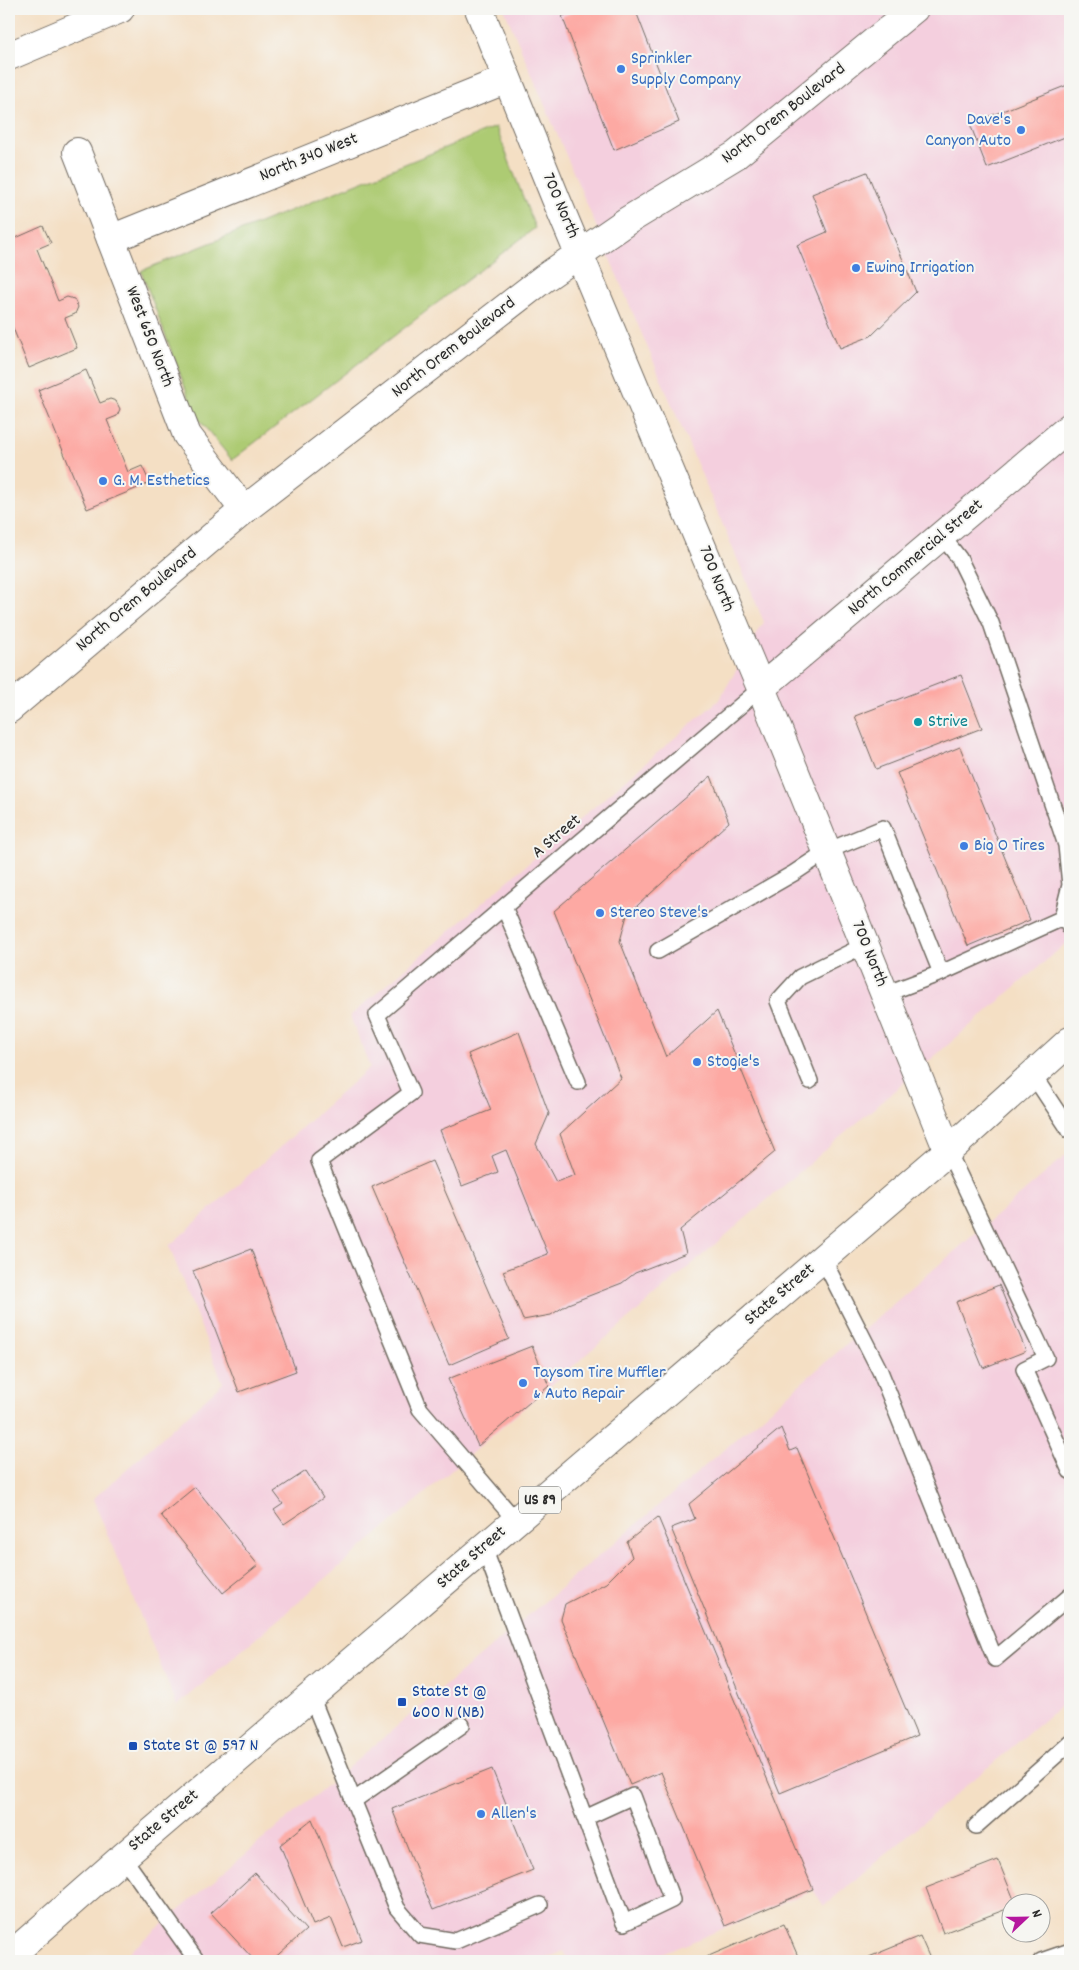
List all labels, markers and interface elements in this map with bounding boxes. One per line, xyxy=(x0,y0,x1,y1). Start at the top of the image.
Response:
place label: Sprinkler Supply Company xyxy=(631,47,741,93)
street label: North Orem Boulevard xyxy=(717,57,851,171)
marker: Sprinkler Supply Company xyxy=(615,63,627,75)
place label: Dave's Canyon Auto xyxy=(925,108,1011,154)
marker: Dave's Canyon Auto xyxy=(1015,124,1027,136)
street label: North 340 West xyxy=(256,127,362,189)
street label: 700 North xyxy=(535,169,585,243)
place label: Ewing Irrigation xyxy=(866,256,974,281)
marker: Ewing Irrigation xyxy=(850,262,862,274)
street label: West 650 North xyxy=(118,283,180,391)
street label: North Orem Boulevard xyxy=(387,291,521,405)
place label: G. M. Esthetics xyxy=(113,469,210,494)
marker: G. M. Esthetics xyxy=(97,475,109,487)
street label: North Commercial Street xyxy=(843,494,989,622)
street label: North Orem Boulevard xyxy=(71,542,203,658)
street label: 700 North xyxy=(691,542,741,616)
place label: Strive xyxy=(928,710,968,735)
marker: Strive xyxy=(912,716,924,728)
street label: A Street xyxy=(527,809,587,865)
place label: Big O Tires xyxy=(974,834,1045,859)
marker: Big O Tires xyxy=(958,840,970,852)
place label: Stereo Steve's xyxy=(610,901,708,926)
marker: Stereo Steve's xyxy=(594,907,606,919)
street label: 700 North xyxy=(844,917,894,991)
place label: Stogie's xyxy=(707,1050,760,1075)
marker: Stogie's xyxy=(691,1056,703,1068)
street label: State Street xyxy=(739,1258,821,1332)
place label: Taysom Tire Muffler & Auto Repair xyxy=(533,1361,666,1407)
marker: Taysom Tire Muffler & Auto Repair xyxy=(517,1377,529,1389)
road number: US 89 xyxy=(519,1486,561,1514)
street label: State Street xyxy=(432,1520,513,1595)
place label: State St @ 600 N (NB) xyxy=(412,1680,487,1726)
marker: State St @ 600 N (NB) xyxy=(396,1696,408,1708)
place label: State St @ 597 N xyxy=(143,1734,258,1759)
marker: State St @ 597 N xyxy=(127,1740,139,1752)
street label: State Street xyxy=(123,1784,205,1858)
place label: Allen's xyxy=(491,1802,537,1827)
marker: Allen's xyxy=(475,1808,487,1820)
north arrow xyxy=(1002,1892,1052,1942)
text: N xyxy=(1026,1907,1047,1921)

